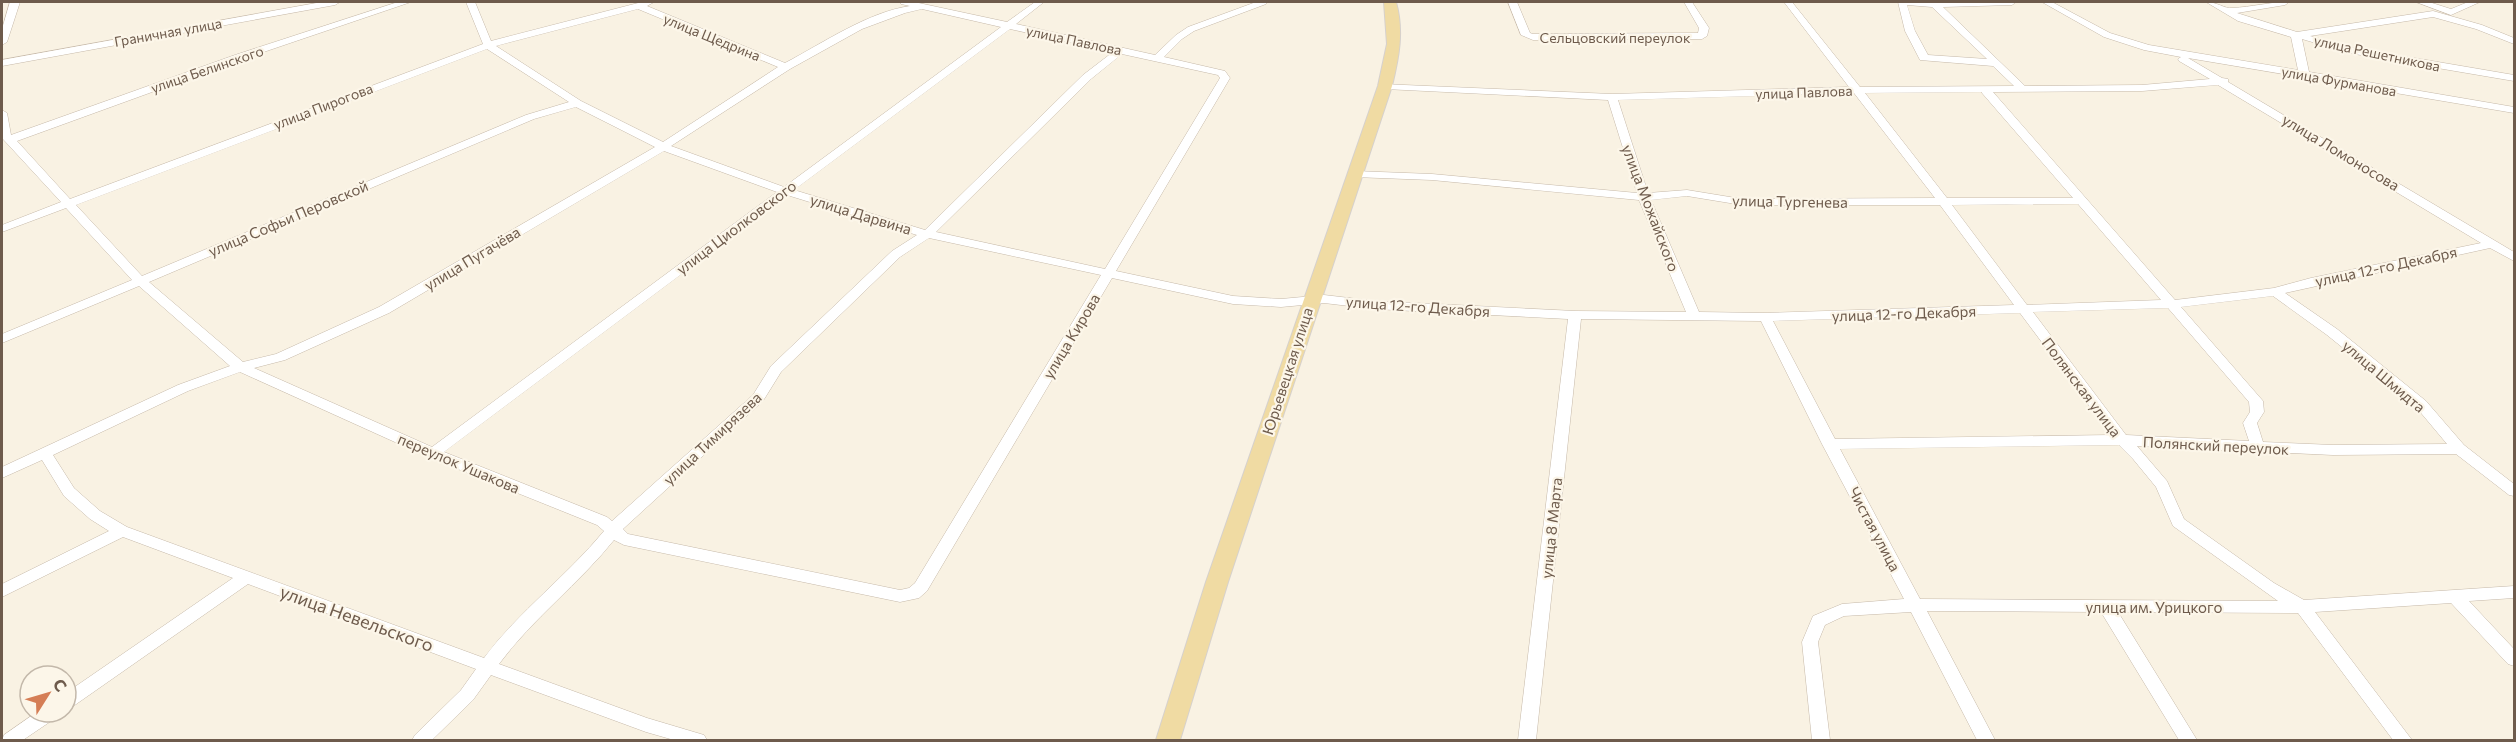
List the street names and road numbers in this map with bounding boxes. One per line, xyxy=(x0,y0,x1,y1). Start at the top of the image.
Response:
street label: улица Щедрина xyxy=(661,10,763,64)
street label: Граничная улица xyxy=(113,14,223,50)
street label: улица Павлова xyxy=(1025,22,1123,58)
street label: Сельцовский переулок xyxy=(1540,29,1691,46)
street label: улица Решетникова xyxy=(2312,31,2442,75)
street label: улица Белинского xyxy=(148,42,266,96)
street label: улица Фурманова xyxy=(2280,63,2398,99)
street label: улица Пирогова xyxy=(271,79,375,133)
street label: улица Павлова xyxy=(1755,82,1853,102)
street label: улица Ломоносова xyxy=(2279,110,2403,194)
street label: улица Можайского xyxy=(1618,142,1684,274)
street label: улица Софьи Перовской xyxy=(205,176,371,260)
street label: улица Циолковского xyxy=(672,176,800,278)
street label: улица Дарвина xyxy=(808,190,914,238)
street label: улица Тургенева xyxy=(1732,191,1848,211)
street label: улица Пугачёва xyxy=(421,222,523,294)
street label: улица 12-го Декабря xyxy=(2313,242,2459,290)
street label: улица Кирова xyxy=(1039,290,1103,382)
street label: улица 12-го Декабря xyxy=(1345,292,1491,320)
street label: улица 12-го Декабря xyxy=(1831,301,1977,325)
street label: Юрьевецкая улица xyxy=(1258,305,1316,437)
street label: Полянская улица xyxy=(2039,334,2125,440)
street label: улица Шмидта xyxy=(2339,336,2429,416)
street label: улица Тимирязева xyxy=(659,388,765,488)
street label: переулок Ушакова xyxy=(395,429,523,497)
street label: Полянский переулок xyxy=(2142,432,2290,458)
street label: улица 8 Марта xyxy=(1537,477,1565,579)
street label: Чистая улица xyxy=(1845,484,1905,574)
street label: улица Невельского xyxy=(277,580,437,656)
street label: улица им. Урицкого xyxy=(2086,598,2223,616)

